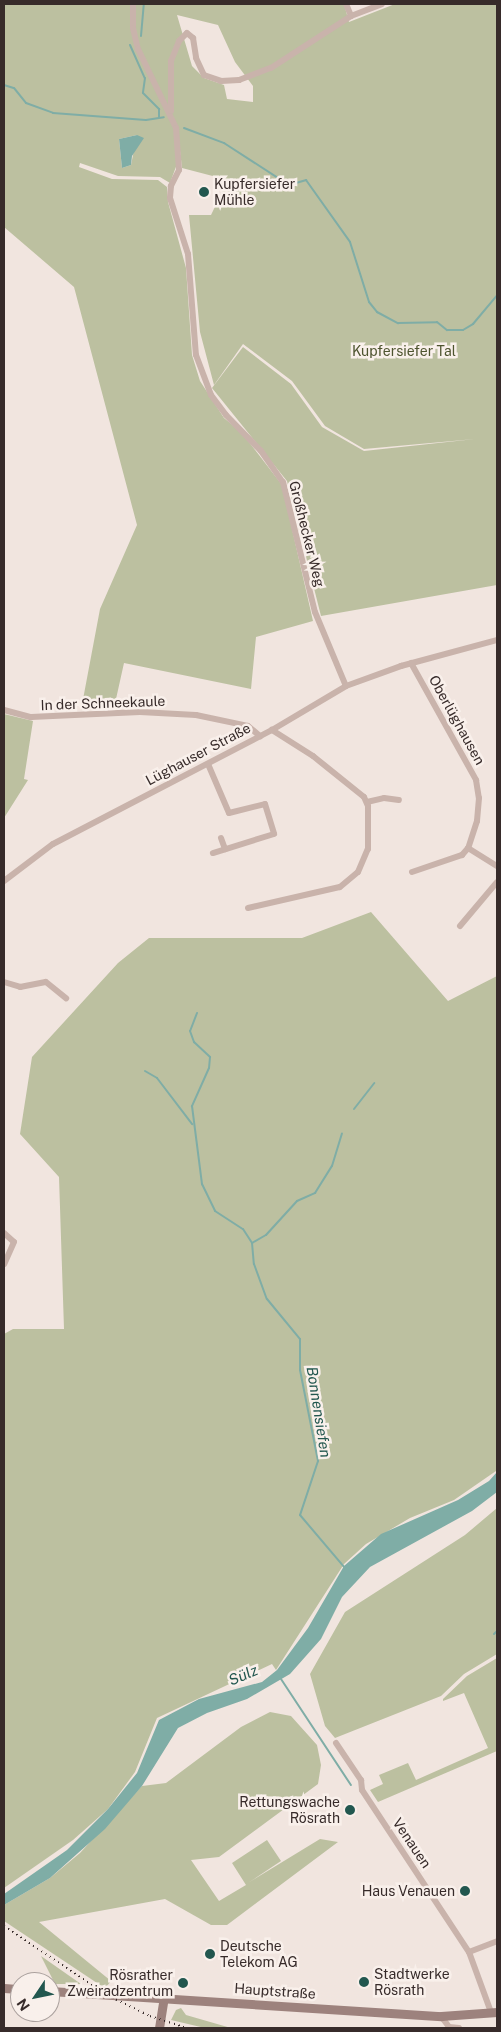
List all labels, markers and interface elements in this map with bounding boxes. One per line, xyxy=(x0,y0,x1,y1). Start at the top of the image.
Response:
place label: Kupfersiefer Mühle xyxy=(214,176,295,208)
marker: Kupfersiefer Mühle xyxy=(198,186,210,198)
park label: Kupfersiefer Tal xyxy=(352,343,456,359)
street label: Großhecker Weg xyxy=(286,479,328,589)
street label: Oberlüghausen xyxy=(425,672,489,768)
street label: In der Schneekaule xyxy=(40,692,166,714)
street label: Lüghauser Straße xyxy=(143,719,253,789)
water label: Bonnensiefen xyxy=(303,1365,335,1459)
water label: Sülz xyxy=(226,1661,260,1689)
place label: Rettungswache Rösrath xyxy=(239,1794,340,1826)
marker: Rettungswache Rösrath xyxy=(344,1804,356,1816)
street label: Venauen xyxy=(389,1815,435,1871)
place label: Haus Venauen xyxy=(361,1883,455,1899)
marker: Haus Venauen xyxy=(459,1885,471,1897)
place label: Deutsche Telekom AG xyxy=(220,1938,298,1970)
marker: Deutsche Telekom AG xyxy=(204,1948,216,1960)
place label: Stadtwerke Rösrath xyxy=(374,1966,450,1998)
place label: Rösrather Zweiradzentrum xyxy=(67,1967,173,2000)
north arrow xyxy=(10,1972,60,2022)
marker: Stadtwerke Rösrath xyxy=(358,1976,370,1988)
marker: Rösrather Zweiradzentrum xyxy=(177,1977,189,1989)
street label: Hauptstraße xyxy=(234,1980,316,2002)
text: N xyxy=(14,1996,33,2014)

